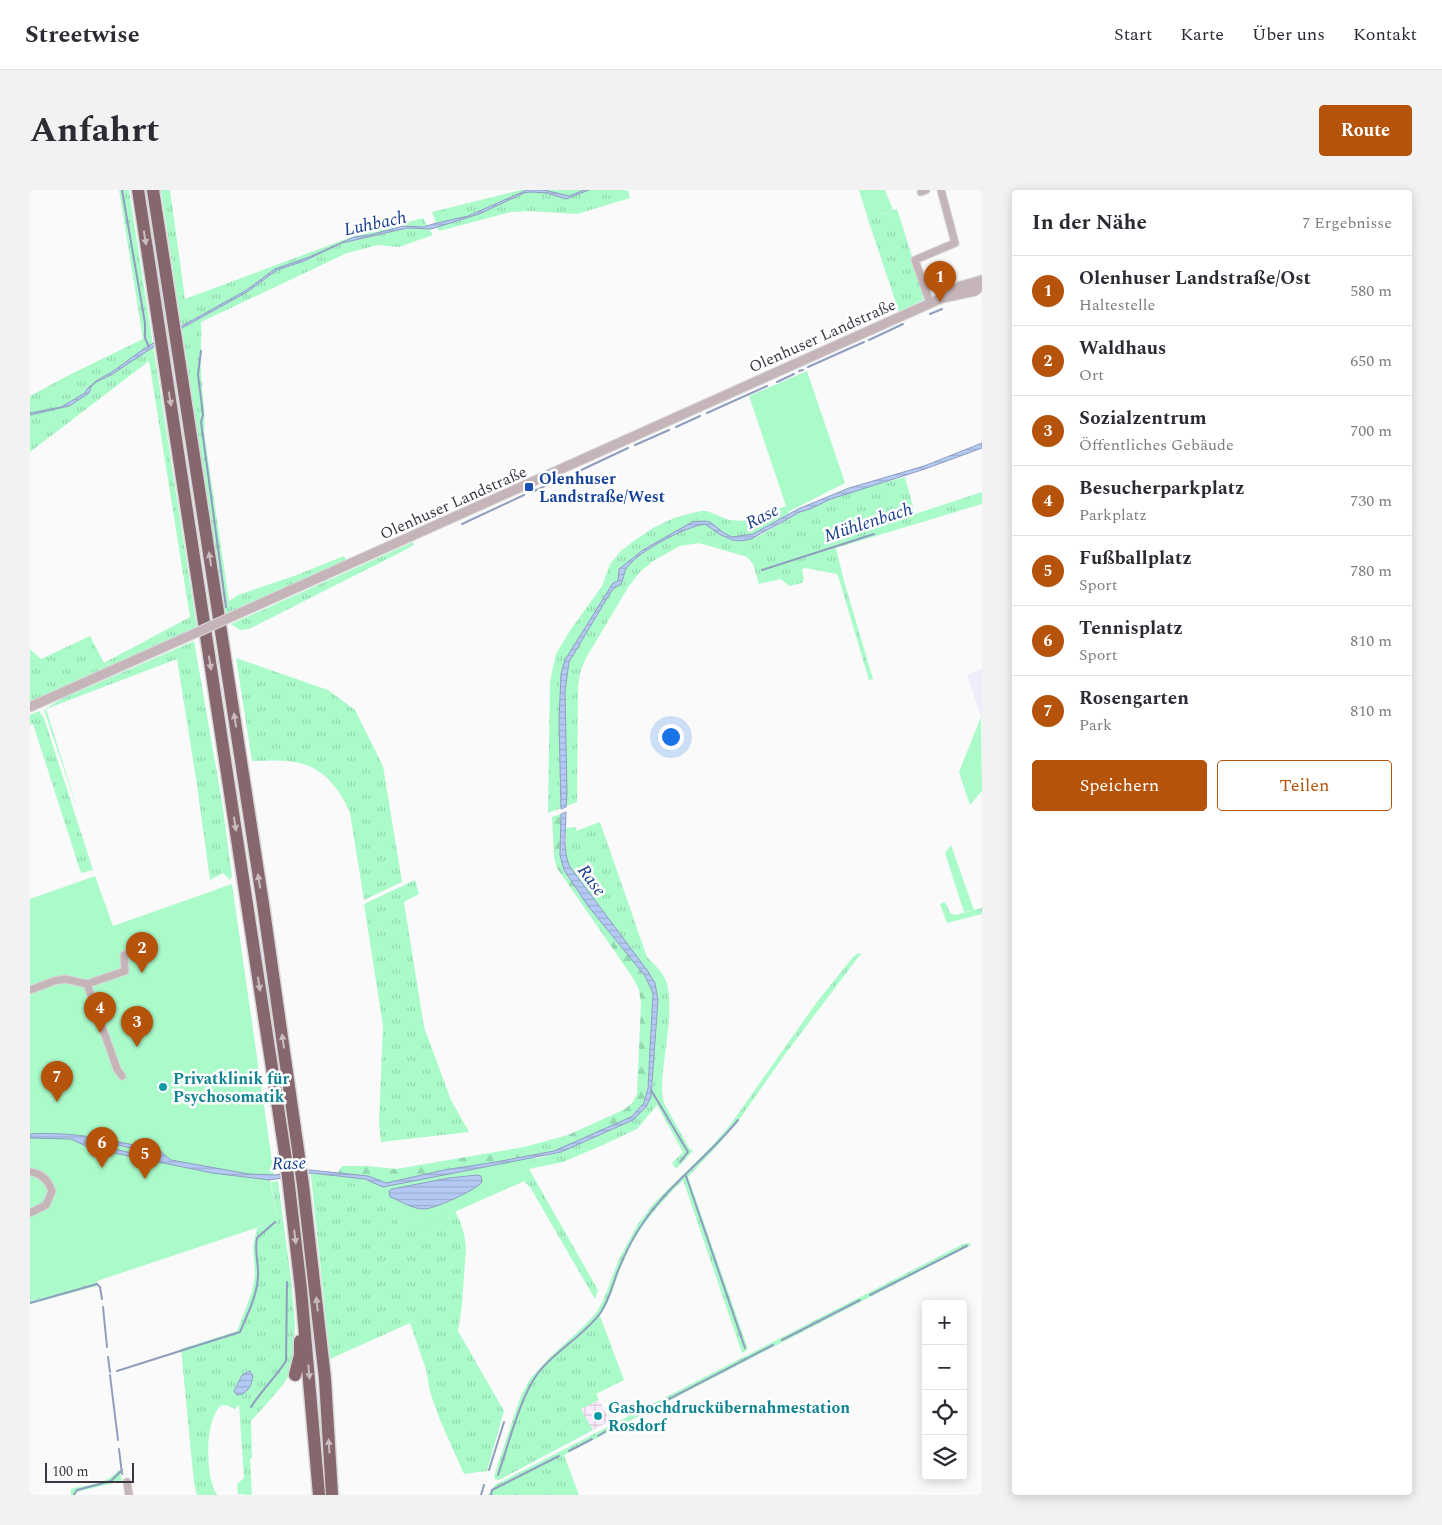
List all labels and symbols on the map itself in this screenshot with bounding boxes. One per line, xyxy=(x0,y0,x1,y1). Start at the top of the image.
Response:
water label: Luhbach xyxy=(341,204,409,243)
one-way arrow xyxy=(142,231,150,247)
pin: 1 xyxy=(924,261,956,302)
street label: Olenhuser Landstraße xyxy=(745,293,900,379)
one-way arrow xyxy=(166,391,174,407)
street label: Olenhuser Landstraße xyxy=(376,460,531,546)
place label: Olenhuser Landstraße/West xyxy=(539,467,665,509)
marker: Olenhuser Landstraße/West xyxy=(523,481,535,493)
water label: Mühlenbach xyxy=(820,495,916,549)
water label: Rase xyxy=(741,497,784,536)
one-way arrow xyxy=(206,551,214,567)
one-way arrow xyxy=(206,656,214,672)
one-way arrow xyxy=(230,712,238,728)
your location xyxy=(658,724,684,750)
one-way arrow xyxy=(231,816,239,832)
water label: Rase xyxy=(570,858,613,902)
one-way arrow xyxy=(255,872,263,888)
pin: 2 xyxy=(126,932,158,973)
one-way arrow xyxy=(255,977,263,993)
pin: 4 xyxy=(84,992,116,1033)
pin: 3 xyxy=(121,1006,153,1047)
one-way arrow xyxy=(278,1033,286,1049)
pin: 7 xyxy=(41,1061,73,1102)
place label: Privatklinik für Psychosomatik xyxy=(173,1067,289,1109)
marker: Privatklinik für Psychosomatik xyxy=(157,1081,169,1093)
pin: 6 xyxy=(86,1127,118,1168)
pin: 5 xyxy=(129,1138,161,1179)
water label: Rase xyxy=(271,1149,307,1178)
one-way arrow xyxy=(291,1229,299,1245)
one-way arrow xyxy=(313,1295,321,1311)
one-way arrow xyxy=(305,1365,313,1381)
place label: Gashochdruckübernahmestation Rosdorf xyxy=(608,1396,850,1438)
marker: Gashochdruckübernahmestation Rosdorf xyxy=(592,1410,604,1422)
one-way arrow xyxy=(325,1438,333,1454)
scale bar xyxy=(45,1460,134,1483)

